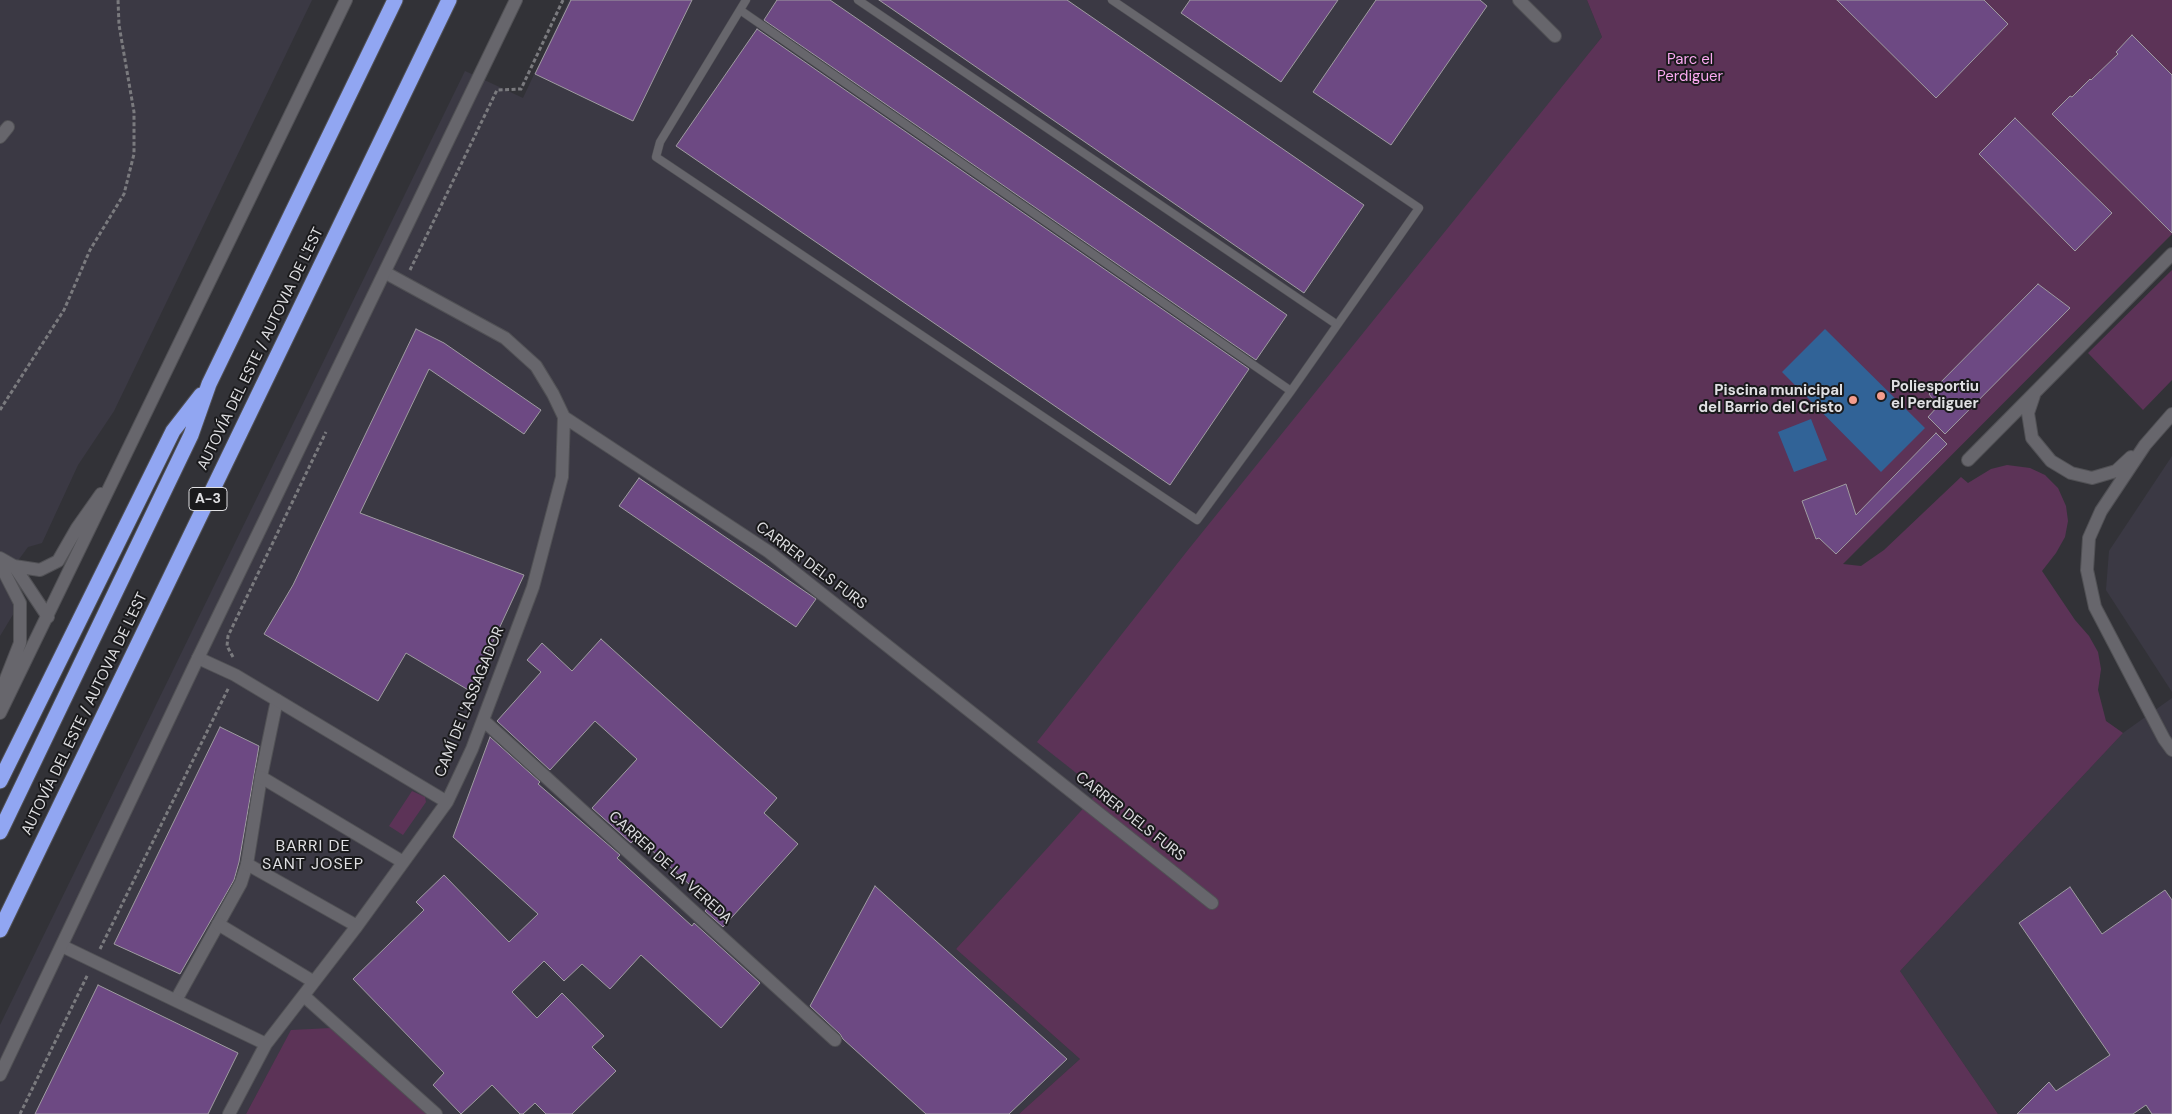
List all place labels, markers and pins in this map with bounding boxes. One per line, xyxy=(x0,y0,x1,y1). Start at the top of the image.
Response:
place label: Poliesportiu el Perdiguer xyxy=(1891,378,1979,413)
place label: Piscina municipal del Barrio del Cristo xyxy=(1698,382,1843,417)
marker: Poliesportiu el Perdiguer xyxy=(1875,390,1887,402)
marker: Piscina municipal del Barrio del Cristo xyxy=(1847,394,1859,406)

